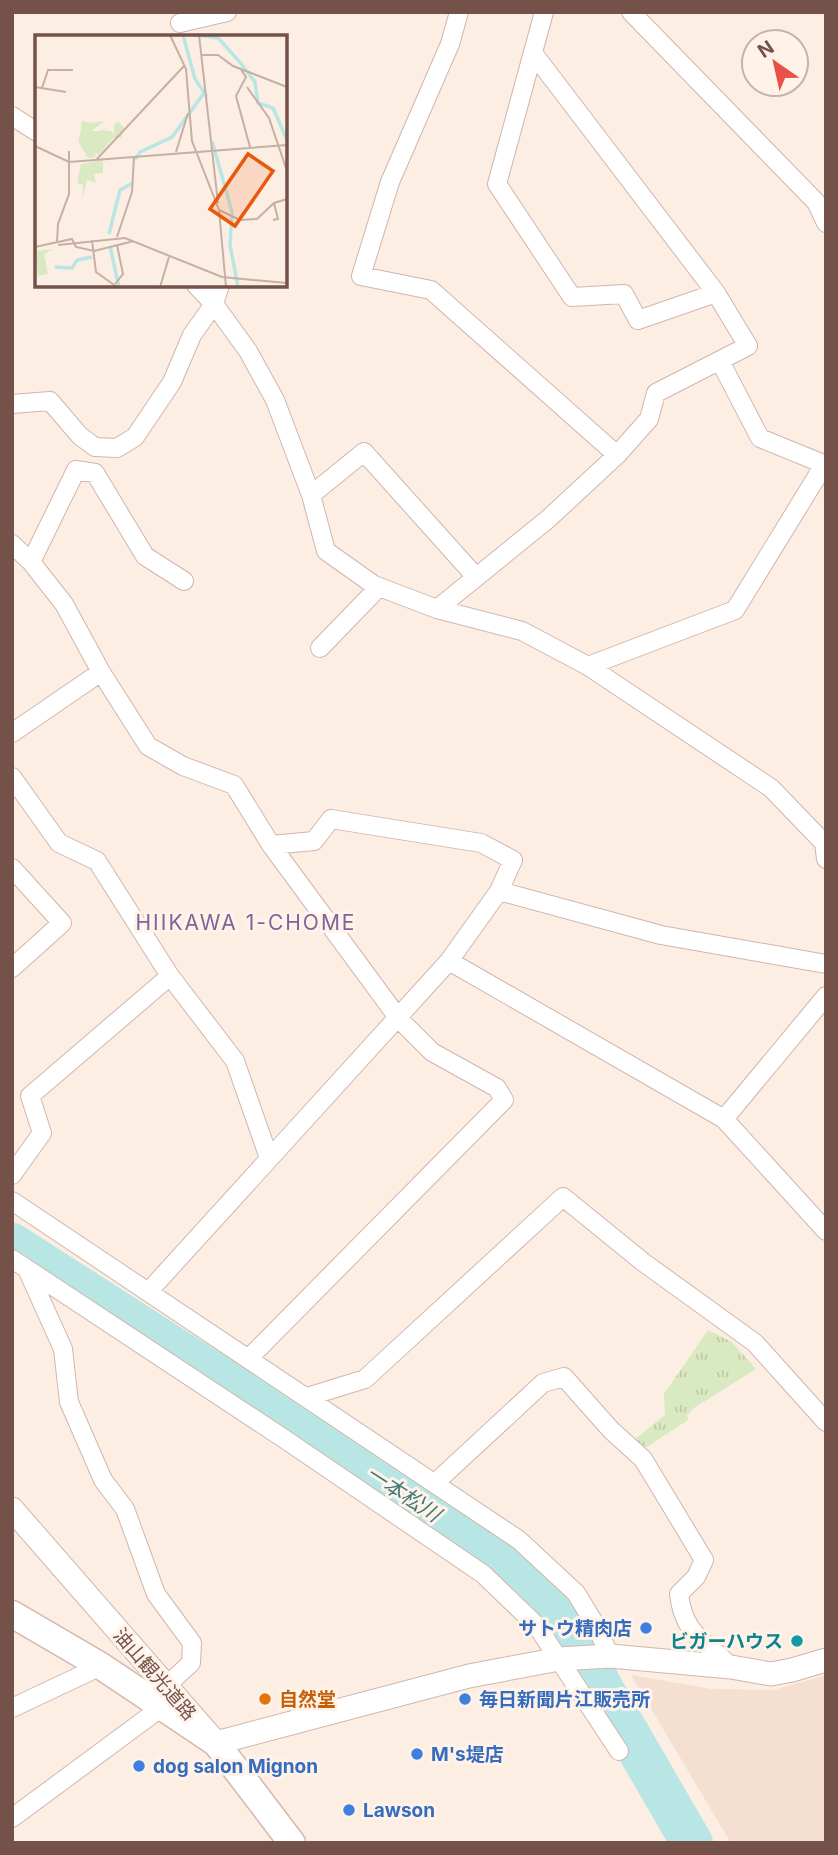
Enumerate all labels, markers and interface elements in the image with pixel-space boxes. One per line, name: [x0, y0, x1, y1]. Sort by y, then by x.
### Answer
north arrow: [740, 28, 810, 98]
inset map: [35, 35, 287, 287]
text: N: [753, 36, 778, 63]
district label: HIIKAWA 1-CHOME: [136, 910, 357, 935]
water label: 一本松川: [361, 1460, 447, 1528]
place label: サトウ精肉店: [518, 1617, 632, 1640]
marker: サトウ精肉店: [638, 1620, 654, 1636]
street label: 油山観光道路: [109, 1624, 201, 1725]
place label: ビガーハウス: [669, 1630, 783, 1653]
marker: ビガーハウス: [789, 1633, 805, 1649]
place label: 自然堂: [279, 1688, 336, 1711]
place label: 毎日新聞片江販売所: [479, 1688, 650, 1711]
marker: 自然堂: [257, 1691, 273, 1707]
marker: 毎日新聞片江販売所: [457, 1691, 473, 1707]
place label: M's堤店: [431, 1743, 504, 1766]
marker: M's堤店: [409, 1746, 425, 1762]
place label: dog salon Mignon: [153, 1755, 318, 1778]
marker: dog salon Mignon: [131, 1758, 147, 1774]
place label: Lawson: [363, 1799, 435, 1822]
marker: Lawson: [341, 1802, 357, 1818]

